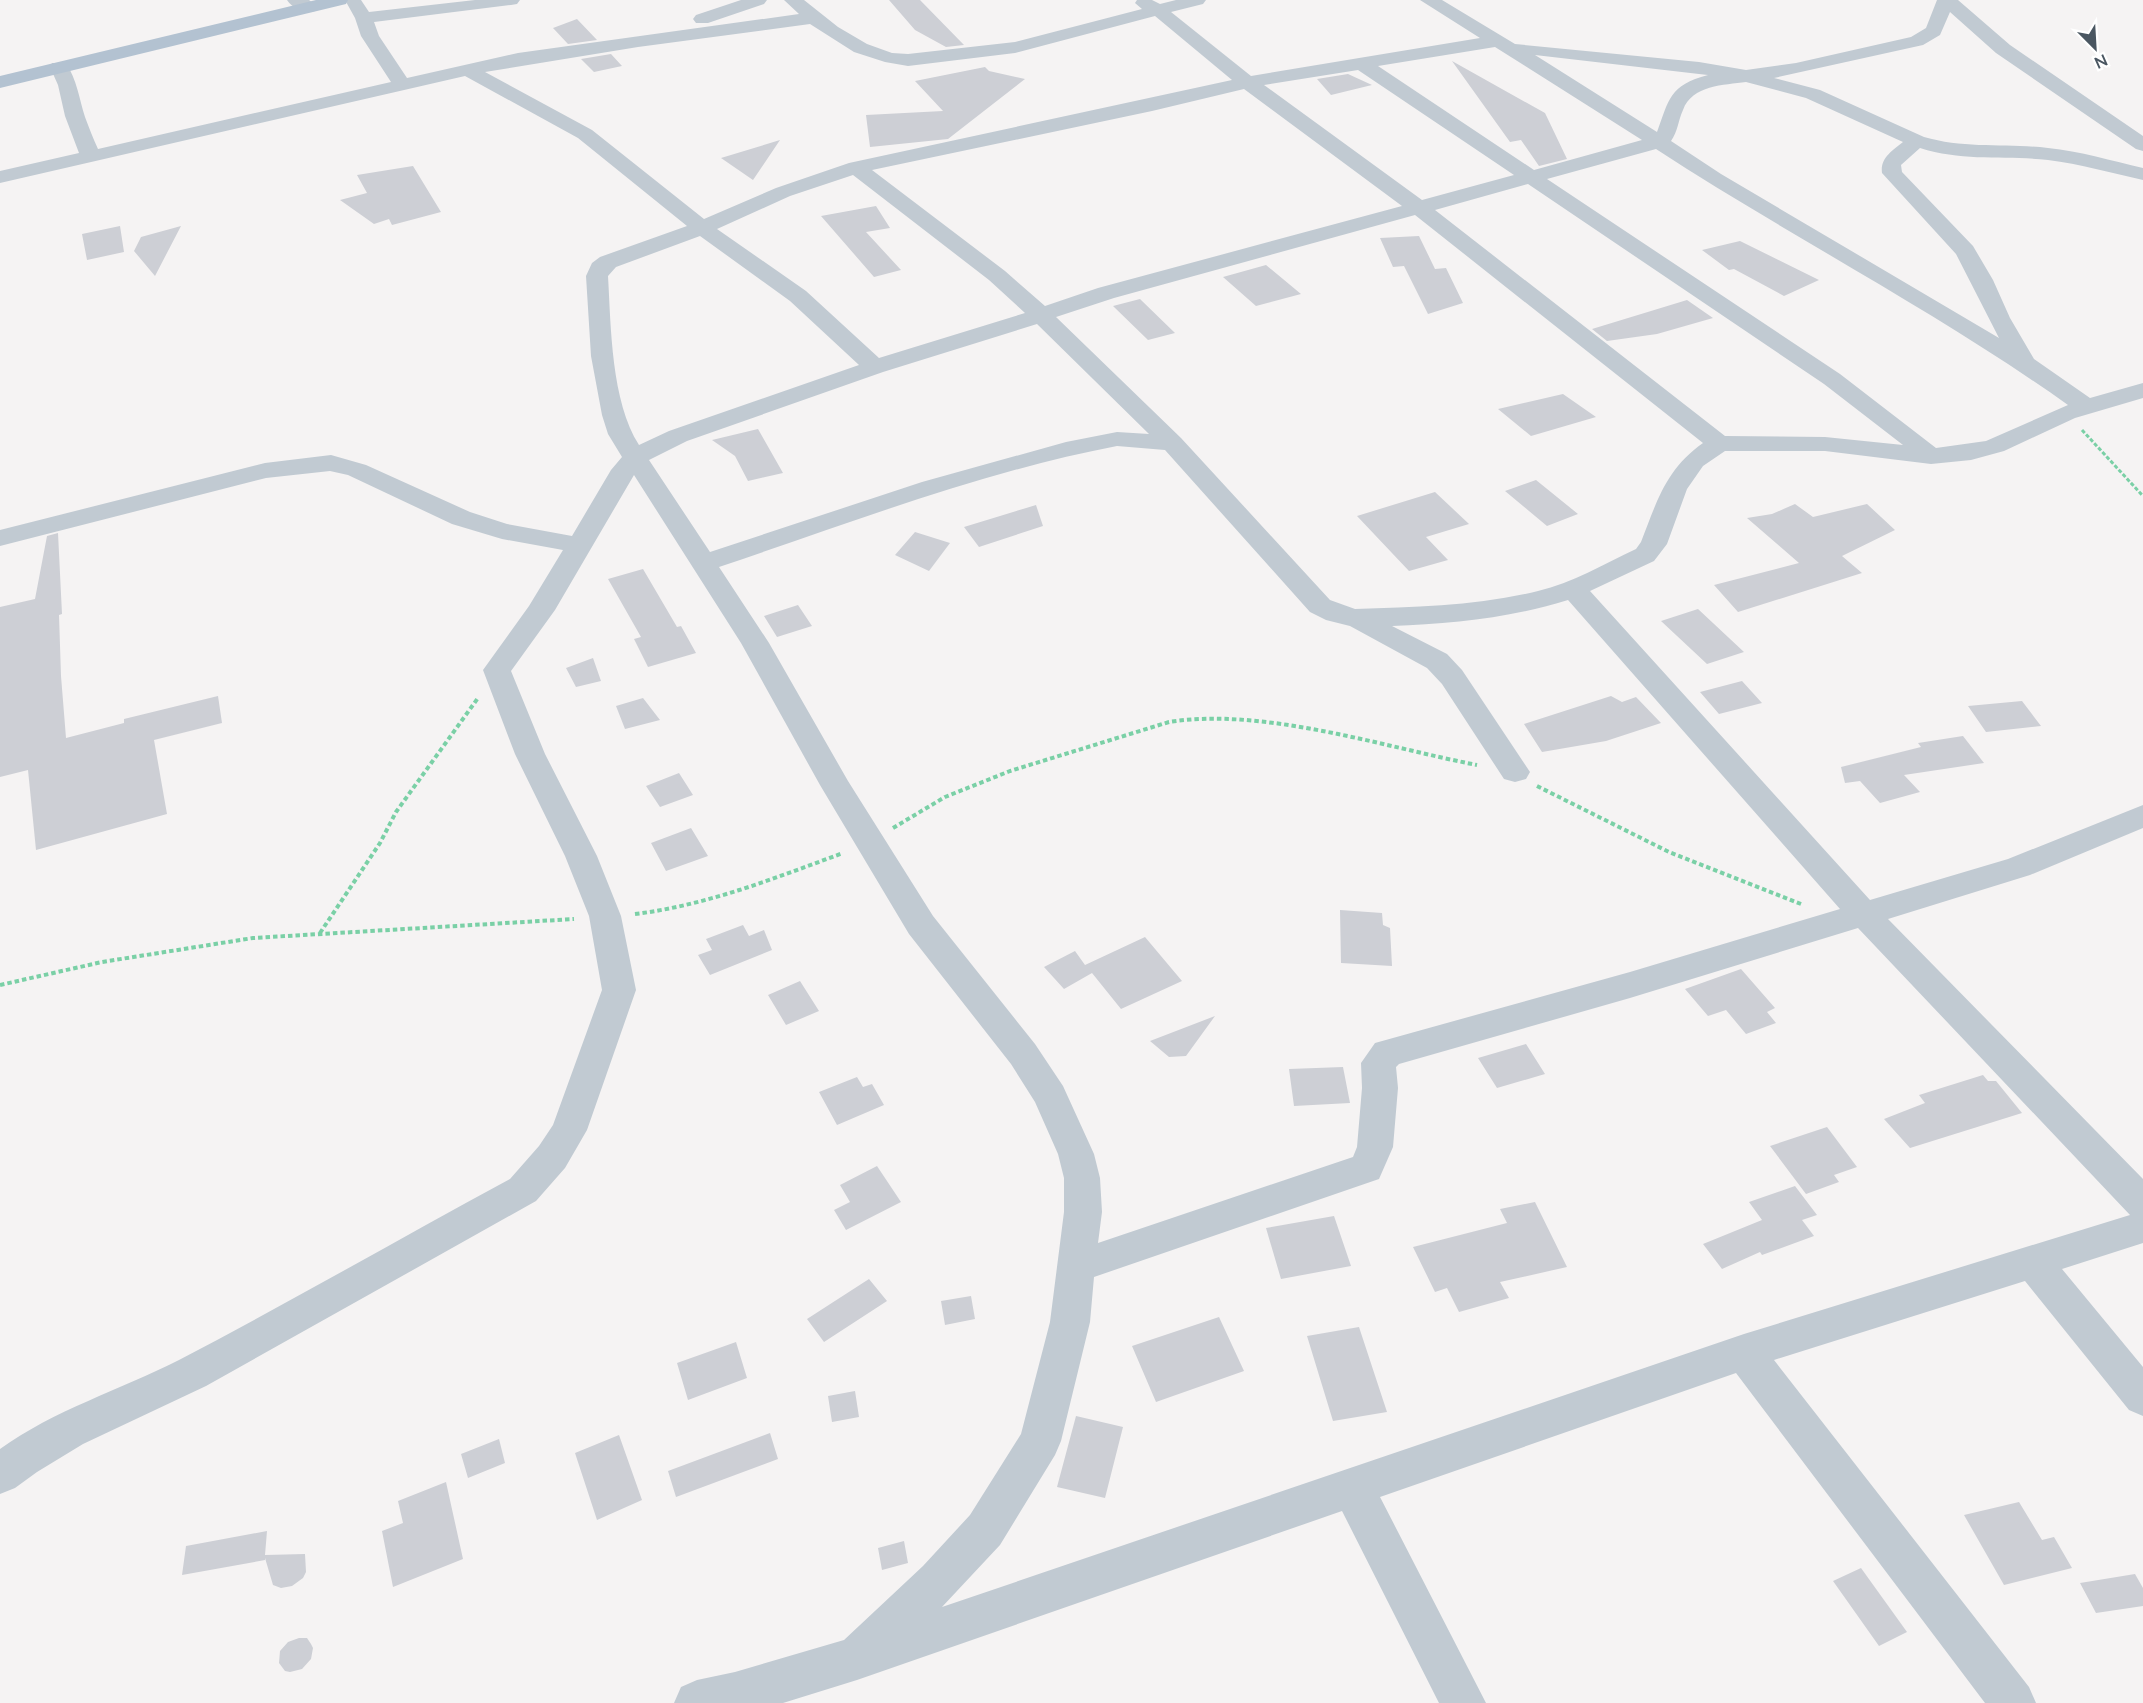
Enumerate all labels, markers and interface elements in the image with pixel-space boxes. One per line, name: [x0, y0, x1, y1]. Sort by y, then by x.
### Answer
north arrow: [2065, 18, 2125, 78]
text: N: [2092, 51, 2111, 73]

